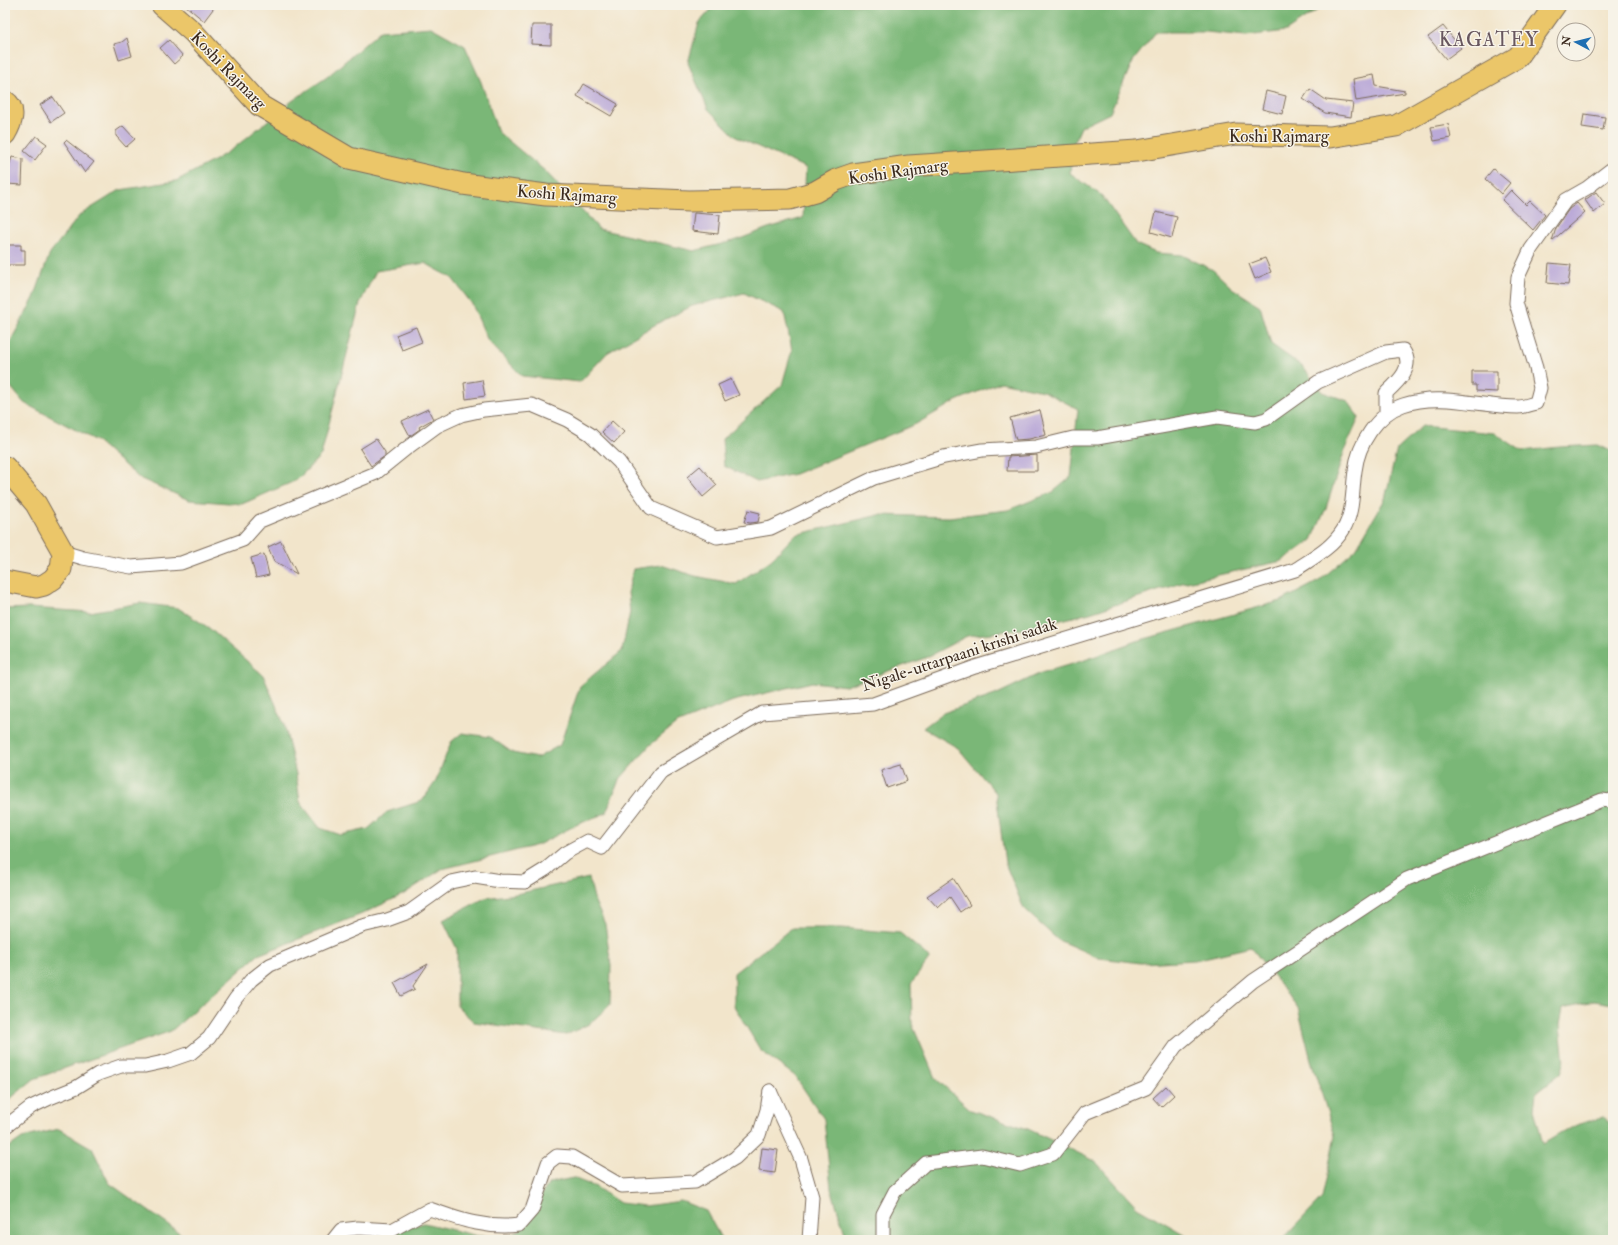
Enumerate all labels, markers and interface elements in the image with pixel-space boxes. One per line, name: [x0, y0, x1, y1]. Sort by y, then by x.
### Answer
north arrow: [1556, 22, 1596, 62]
street label: Koshi Rajmarg: [186, 27, 272, 114]
district label: KAGATEY: [1439, 28, 1539, 52]
text: N: [1559, 34, 1574, 48]
street label: Koshi Rajmarg: [1229, 126, 1330, 147]
street label: Koshi Rajmarg: [847, 154, 950, 189]
street label: Koshi Rajmarg: [516, 181, 618, 209]
street label: Nigale-uttarpaani krishi sadak: [859, 613, 1060, 697]

